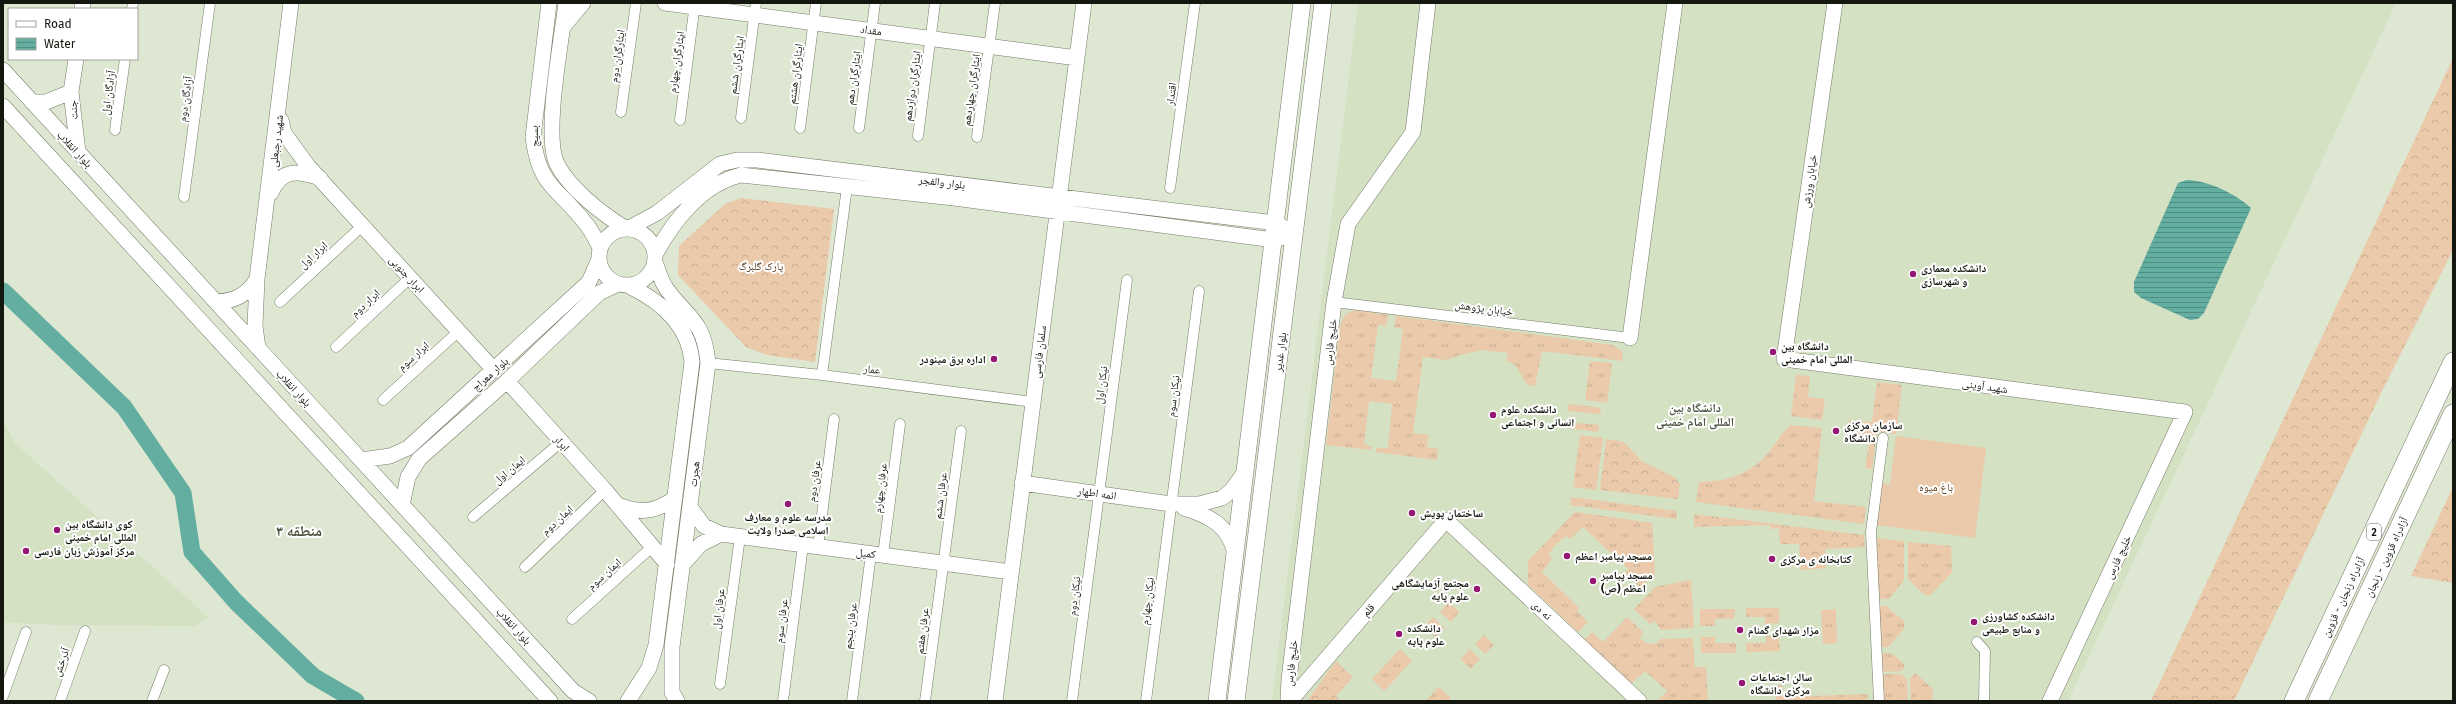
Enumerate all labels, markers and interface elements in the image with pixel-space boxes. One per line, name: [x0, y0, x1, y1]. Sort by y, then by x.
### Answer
legend: [8, 8, 138, 60]
text: Road: [44, 17, 72, 31]
street label: مقداد: [859, 23, 883, 38]
street label: ایثارگران دوم: [607, 29, 628, 83]
street label: ایثارگران چهارم: [666, 30, 687, 94]
street label: ایثارگران ششم: [726, 35, 748, 95]
text: Water: [44, 37, 76, 51]
street label: ایثارگران هشتم: [785, 43, 807, 105]
street label: ایثارگران دهم: [843, 50, 865, 106]
street label: ایثارگران دوازدهم: [901, 50, 925, 122]
street label: ایثارگران چهاردهم: [960, 53, 984, 127]
street label: آزادگان اول: [99, 70, 118, 116]
street label: آزادگان دوم: [176, 75, 195, 123]
street label: اقتدار: [1163, 82, 1180, 107]
street label: جنت: [66, 100, 81, 120]
street label: شهید رجبعلی: [267, 114, 286, 168]
street label: بسیج: [528, 125, 541, 147]
street label: بلوار انقلاب: [54, 128, 95, 171]
street label: خیابان ورزش: [1799, 154, 1820, 209]
street label: بلوار والفجر: [917, 173, 966, 192]
street label: ابرار اول: [296, 239, 330, 272]
street label: ابرار جنوبی: [386, 253, 427, 296]
park label: پارک گلبرگ: [739, 260, 783, 273]
place label: دانشکده معماری و شهرسازی: [1921, 262, 1987, 289]
marker: دانشکده معماری و شهرسازی: [1908, 269, 1918, 279]
street label: ابرار دوم: [348, 287, 383, 320]
street label: خیابان پژوهش: [1454, 298, 1514, 319]
street label: خلیج فارس: [1321, 318, 1340, 366]
street label: سلمان فارسی: [1030, 325, 1049, 379]
street label: بلوار غدیر: [1272, 332, 1289, 374]
street label: ابرار سوم: [395, 339, 432, 374]
place label: دانشگاه بین المللی امام خمینی: [1781, 340, 1853, 367]
marker: دانشگاه بین المللی امام خمینی: [1768, 347, 1778, 357]
place label: اداره برق مینودر: [919, 353, 986, 367]
marker: اداره برق مینودر: [989, 354, 999, 364]
street label: بلوار معراج: [470, 355, 511, 394]
street label: عمار: [862, 362, 882, 377]
street label: نیکان اول: [1093, 365, 1110, 405]
street label: بلوار انقلاب: [273, 367, 314, 410]
street label: نیکان سوم: [1164, 374, 1183, 418]
street label: شهید آوینی: [1961, 377, 2009, 396]
district label: دانشگاه بین المللی امام خمینی: [1656, 401, 1734, 430]
place label: دانشکده علوم انسانی و اجتماعی: [1501, 403, 1575, 430]
marker: دانشکده علوم انسانی و اجتماعی: [1488, 410, 1498, 420]
place label: سازمان مرکزی دانشگاه: [1844, 419, 1903, 445]
marker: سازمان مرکزی دانشگاه: [1831, 426, 1841, 436]
street label: ابرار: [550, 432, 572, 454]
street label: ایمان اول: [491, 453, 528, 487]
street label: عرفان دوم: [805, 459, 824, 503]
street label: هجرت: [686, 460, 703, 488]
street label: عرفان چهارم: [871, 462, 890, 514]
street label: عرفان ششم: [931, 471, 951, 520]
park label: باغ میوه: [1919, 481, 1953, 494]
street label: ائمه اطهار: [1076, 484, 1117, 503]
marker: مدرسه علوم و معارف اسلامی صدرا ولایت: [783, 499, 793, 509]
street label: ایمان دوم: [539, 503, 576, 538]
place label: ساختمان پویش: [1420, 507, 1484, 521]
marker: ساختمان پویش: [1407, 508, 1417, 518]
place label: مدرسه علوم و معارف اسلامی صدرا ولایت: [745, 511, 831, 538]
street label: آزادراه قزوین - زنجان: [2362, 515, 2411, 599]
place label: کوی دانشگاه بین المللی امام خمینی: [65, 518, 137, 545]
district label: منطقه ۳: [276, 522, 322, 540]
road number: 2: [2367, 524, 2381, 540]
marker: کوی دانشگاه بین المللی امام خمینی: [52, 525, 62, 535]
street label: خلیج فارس: [2103, 533, 2134, 581]
place label: مرکز آموزش زبان فارسی: [34, 545, 134, 559]
marker: مرکز آموزش زبان فارسی: [21, 546, 31, 556]
street label: کمیل: [855, 546, 877, 561]
place label: مسجد پیامبر اعظم: [1575, 550, 1652, 564]
marker: مسجد پیامبر اعظم: [1562, 551, 1572, 561]
place label: کتابخانه ی مرکزی: [1780, 553, 1852, 567]
marker: کتابخانه ی مرکزی: [1767, 554, 1777, 564]
street label: آزادراه زنجان - قزوین: [2319, 555, 2368, 639]
street label: ایمان سوم: [585, 556, 624, 593]
place label: مسجد پیامبر اعظم (ص): [1600, 569, 1653, 596]
street label: نیکان دوم: [1066, 576, 1083, 616]
marker: مسجد پیامبر اعظم (ص): [1588, 576, 1598, 586]
street label: نیکان چهارم: [1138, 577, 1157, 626]
place label: مجتمع آزمایشگاهی علوم پایه: [1392, 577, 1469, 604]
marker: مجتمع آزمایشگاهی علوم پایه: [1472, 584, 1482, 594]
street label: عرفان اول: [710, 587, 728, 630]
street label: عرفان سوم: [772, 598, 791, 644]
street label: نه دی: [1529, 598, 1554, 623]
street label: قلم: [1359, 601, 1379, 620]
street label: عرفان پنجم: [841, 602, 861, 650]
street label: بلوار انقلاب: [493, 605, 534, 648]
street label: عرفان هفتم: [913, 607, 933, 655]
place label: دانشکده کشاورزی و منابع طبیعی: [1982, 610, 2055, 637]
marker: دانشکده کشاورزی و منابع طبیعی: [1969, 617, 1979, 627]
place label: دانشکده علوم پایه: [1407, 622, 1445, 649]
place label: مزار شهدای گمنام: [1748, 624, 1819, 638]
marker: مزار شهدای گمنام: [1735, 625, 1745, 635]
marker: دانشکده علوم پایه: [1394, 629, 1404, 639]
street label: خلیج فارس: [1283, 639, 1300, 687]
street label: آذرخش: [50, 646, 73, 678]
place label: سالن اجتماعات مرکزی دانشگاه: [1750, 671, 1812, 698]
marker: سالن اجتماعات مرکزی دانشگاه: [1737, 678, 1747, 688]

